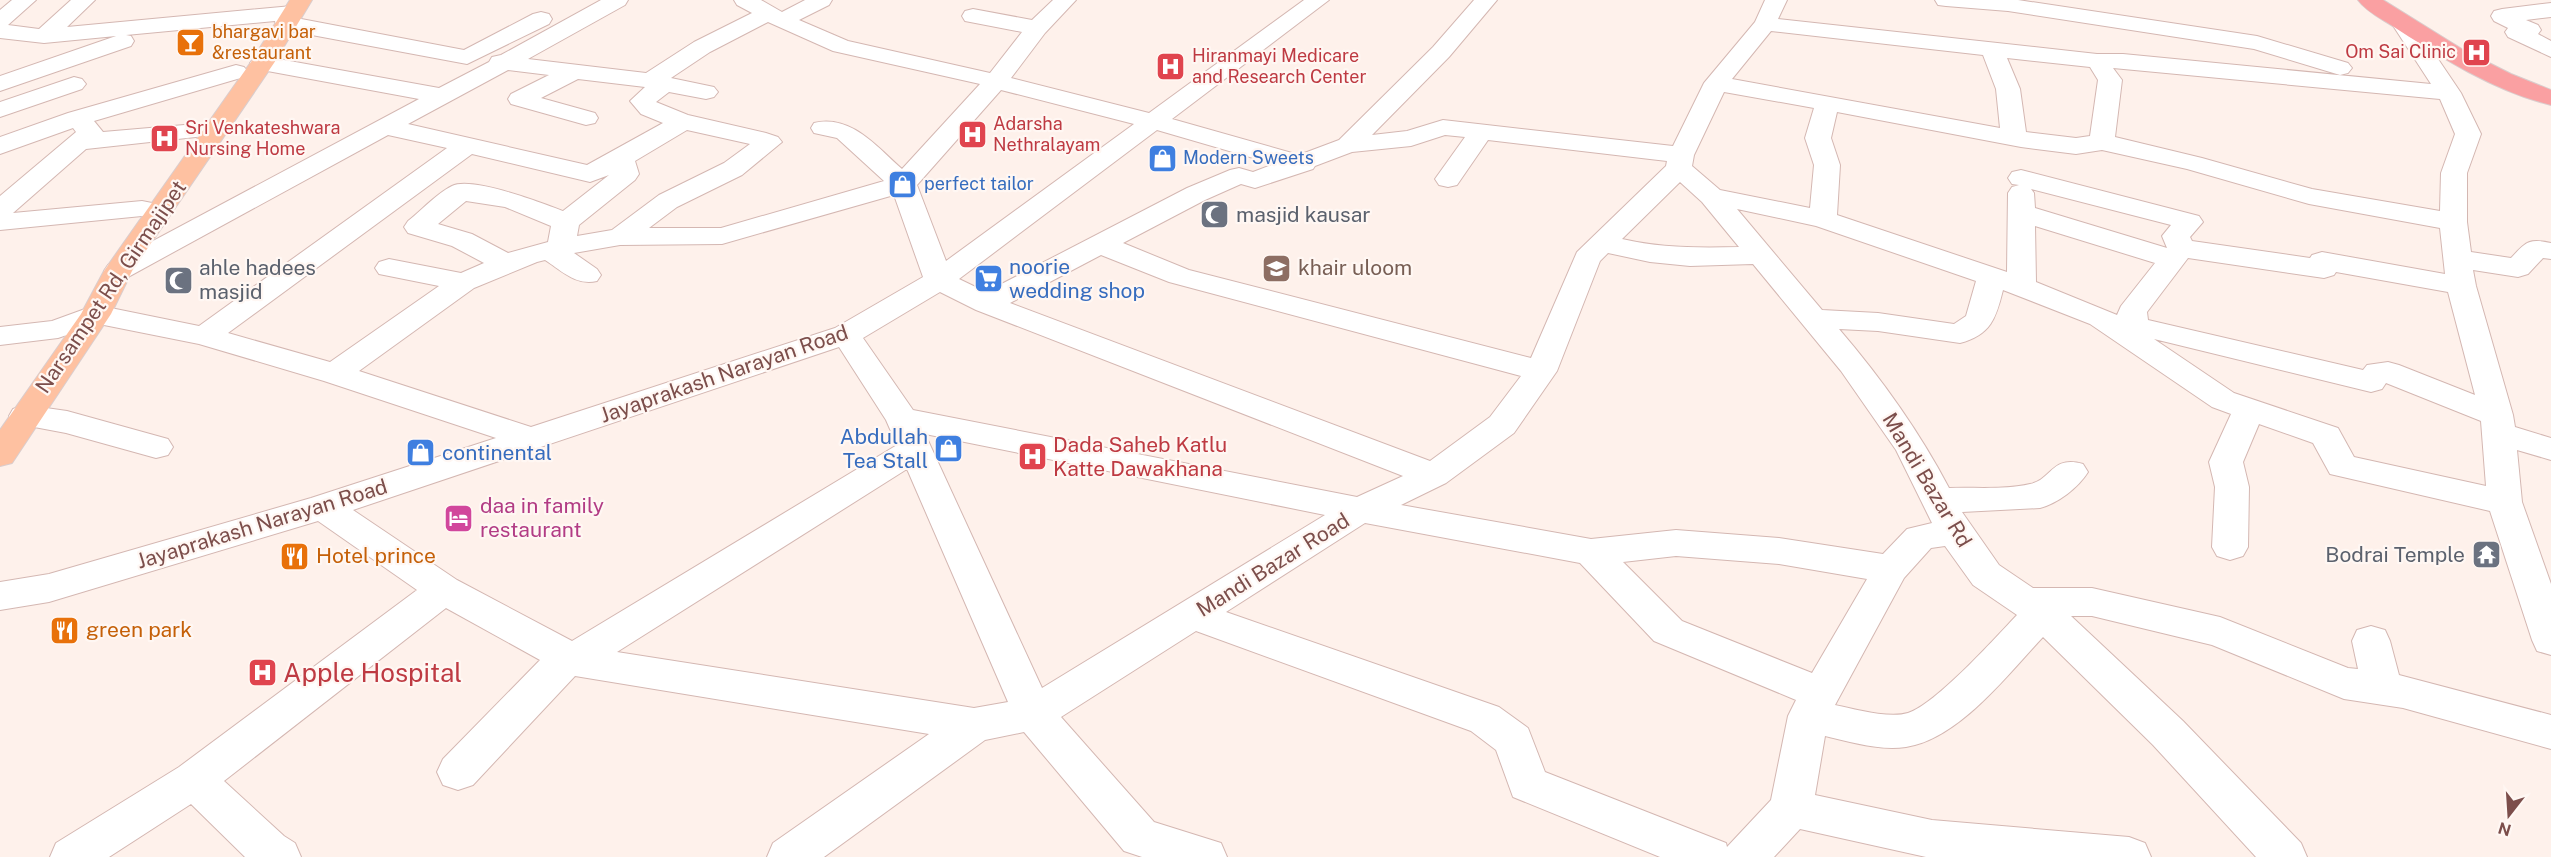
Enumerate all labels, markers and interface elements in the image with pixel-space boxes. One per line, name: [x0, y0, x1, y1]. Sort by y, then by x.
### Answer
place label: bhargavi bar &restaurant: [212, 21, 316, 63]
bar icon: bhargavi bar &restaurant: [175, 26, 207, 58]
hospital icon: Om Sai Clinic: [2461, 36, 2493, 68]
place label: Om Sai Clinic: [2345, 41, 2456, 62]
place label: Hiranmayi Medicare and Research Center: [1192, 45, 1366, 87]
hospital icon: Hiranmayi Medicare and Research Center: [1155, 50, 1187, 82]
place label: Adarsha Nethralayam: [993, 113, 1100, 155]
place label: Sri Venkateshwara Nursing Home: [185, 117, 340, 159]
hospital icon: Adarsha Nethralayam: [956, 118, 988, 150]
hospital icon: Sri Venkateshwara Nursing Home: [148, 122, 180, 154]
shop icon: Modern Sweets: [1146, 142, 1178, 174]
place label: Modern Sweets: [1183, 147, 1314, 168]
shop icon: perfect tailor: [887, 168, 919, 200]
place label: perfect tailor: [924, 173, 1034, 194]
street label: Narsampet Rd, Girmajipet: [30, 176, 191, 398]
mosque icon: masjid kausar: [1199, 199, 1231, 231]
place label: masjid kausar: [1236, 202, 1371, 227]
school or university icon: khair uloom: [1261, 252, 1293, 284]
place label: noorie wedding shop: [1009, 254, 1145, 303]
place label: ahle hadees masjid: [199, 255, 316, 304]
place label: khair uloom: [1298, 255, 1412, 280]
supermarket icon: noorie wedding shop: [972, 263, 1004, 295]
mosque icon: ahle hadees masjid: [162, 264, 194, 296]
street label: Jayaprakash Narayan Road: [596, 319, 851, 428]
street label: Mandi Bazar Rd: [1877, 408, 1977, 551]
place label: Abdullah Tea Stall: [840, 424, 928, 473]
place label: Dada Saheb Katlu Katte Dawakhana: [1053, 432, 1227, 481]
shop icon: Abdullah Tea Stall: [933, 433, 965, 465]
shop icon: continental: [405, 437, 437, 469]
place label: continental: [442, 440, 552, 465]
hospital icon: Dada Saheb Katlu Katte Dawakhana: [1016, 441, 1048, 473]
street label: Jayaprakash Narayan Road: [133, 473, 390, 574]
place label: daa in family restaurant: [480, 493, 604, 542]
hotel icon: daa in family restaurant: [443, 502, 475, 534]
street label: Mandi Bazar Road: [1192, 507, 1354, 622]
temple icon: Bodrai Temple: [2470, 539, 2502, 571]
restaurant icon: Hotel prince: [279, 540, 311, 572]
place label: Bodrai Temple: [2325, 542, 2465, 567]
place label: Hotel prince: [316, 543, 436, 568]
restaurant icon: green park: [49, 614, 81, 646]
place label: green park: [86, 617, 192, 642]
hospital icon: Apple Hospital: [246, 657, 278, 689]
place label: Apple Hospital: [283, 657, 462, 688]
north arrow: [2479, 785, 2539, 845]
text: N: [2496, 818, 2514, 840]

